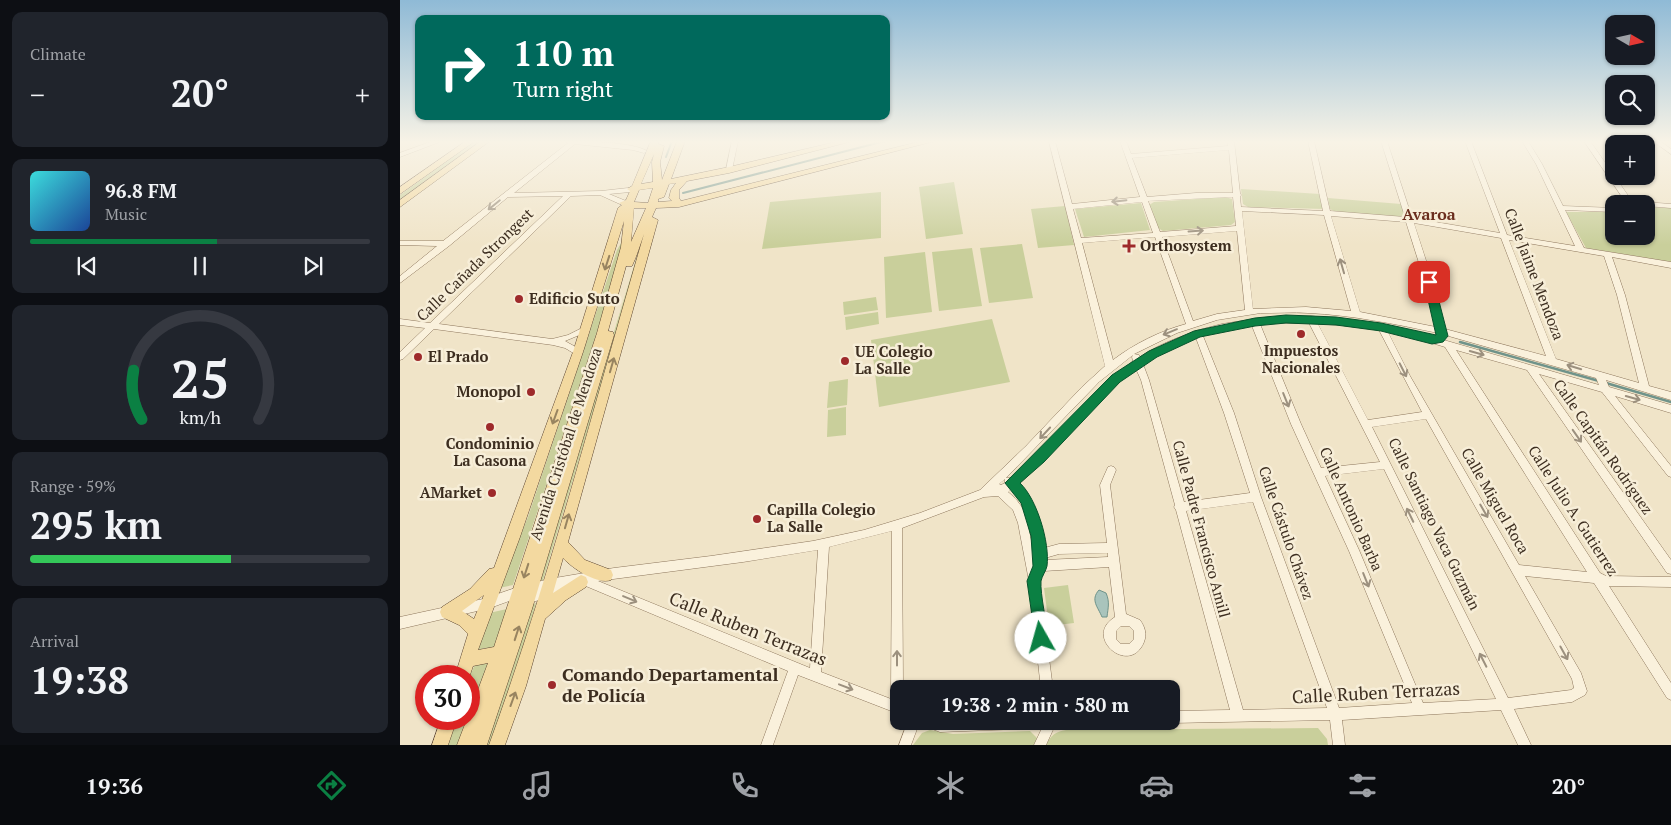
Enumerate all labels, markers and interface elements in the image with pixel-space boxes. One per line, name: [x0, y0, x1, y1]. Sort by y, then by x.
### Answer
north arrow: [1605, 15, 1655, 65]
map controls: [1605, 15, 1655, 245]
text: 110 m: [513, 30, 614, 76]
icon: right: [430, 35, 495, 100]
text: Climate: [30, 43, 86, 65]
text: 20°: [171, 68, 229, 118]
text: Turn right: [513, 74, 613, 103]
button: search: [1605, 75, 1655, 125]
text: −: [30, 76, 45, 113]
text: +: [355, 76, 370, 113]
button: +: [1605, 135, 1655, 185]
text: 96.8 FM: [105, 178, 177, 203]
button: −: [1605, 195, 1655, 245]
one-way arrow: [1112, 197, 1128, 206]
one-way arrow: [488, 200, 501, 211]
text: Music: [105, 203, 147, 225]
street label: Calle Cañada Strongest: [412, 203, 537, 325]
district label: Avaroa: [1402, 203, 1456, 225]
street label: Calle Jaime Mendoza: [1501, 205, 1569, 343]
one-way arrow: [1188, 226, 1204, 236]
place label: Orthosystem: [1140, 235, 1232, 255]
marker: Orthosystem: [1122, 239, 1136, 253]
icon: previous: [73, 252, 101, 280]
icon: pause: [186, 252, 214, 280]
icon: next: [299, 252, 327, 280]
one-way arrow: [602, 254, 611, 270]
one-way arrow: [1337, 258, 1347, 274]
pin: [1408, 261, 1450, 303]
icon: arrive: [1415, 268, 1443, 296]
place label: Edificio Suto: [529, 288, 620, 308]
marker: Edificio Suto: [513, 293, 525, 305]
one-way arrow: [1163, 328, 1178, 337]
marker: Impuestos Nacionales: [1295, 328, 1307, 340]
place label: Impuestos Nacionales: [1262, 340, 1341, 377]
place label: UE Colegio La Salle: [855, 341, 933, 378]
text: 25: [171, 344, 229, 413]
street label: Avenida Cristóbal de Mendoza: [524, 344, 606, 543]
place label: El Prado: [428, 346, 488, 366]
one-way arrow: [1469, 348, 1485, 358]
marker: El Prado: [412, 351, 424, 363]
marker: UE Colegio La Salle: [839, 355, 851, 367]
one-way arrow: [608, 357, 617, 373]
one-way arrow: [1399, 362, 1408, 377]
one-way arrow: [1566, 362, 1582, 372]
street label: Calle Capitán Rodríguez: [1550, 375, 1658, 518]
place label: Monopol: [457, 381, 521, 401]
marker: Monopol: [525, 386, 537, 398]
one-way arrow: [1283, 392, 1292, 407]
one-way arrow: [1625, 394, 1641, 404]
text: km/h: [179, 405, 221, 429]
one-way arrow: [550, 408, 559, 424]
marker: Condominio La Casona: [484, 421, 496, 433]
one-way arrow: [1039, 426, 1051, 439]
one-way arrow: [1572, 429, 1582, 443]
place label: Condominio La Casona: [446, 433, 534, 470]
street label: Calle Santiago Vaca Guzmán: [1384, 434, 1485, 613]
street label: Calle Padre Francisco Amill: [1169, 438, 1235, 620]
street label: Calle Julio A. Gutierrez: [1524, 441, 1624, 580]
street label: Calle Antonio Barba: [1316, 443, 1388, 574]
street label: Calle Miguel Roca: [1457, 444, 1535, 558]
street label: Calle Cástulo Chávez: [1255, 463, 1319, 602]
text: Range · 59%: [30, 475, 116, 497]
place label: AMarket: [420, 482, 482, 502]
marker: AMarket: [486, 487, 498, 499]
place label: Capilla Colegio La Salle: [767, 499, 875, 536]
text: 295 km: [30, 500, 162, 550]
one-way arrow: [1479, 504, 1489, 518]
one-way arrow: [1405, 508, 1414, 523]
marker: Capilla Colegio La Salle: [751, 513, 763, 525]
one-way arrow: [563, 514, 572, 530]
one-way arrow: [520, 562, 530, 578]
one-way arrow: [1362, 572, 1372, 587]
street label: Calle Ruben Terrazas: [666, 585, 831, 671]
one-way arrow: [622, 595, 637, 605]
position arrow: [1014, 611, 1066, 663]
one-way arrow: [513, 625, 523, 641]
text: Arrival: [30, 630, 79, 652]
one-way arrow: [1559, 645, 1569, 659]
one-way arrow: [892, 650, 902, 666]
one-way arrow: [1478, 653, 1488, 668]
text: 19:38: [30, 655, 129, 705]
place label: Comando Departamental de Policía: [562, 662, 779, 707]
speed limit sign: 30: [415, 665, 480, 730]
street label: Calle Ruben Terrazas: [1291, 676, 1461, 708]
marker: Comando Departamental de Policía: [546, 679, 558, 691]
one-way arrow: [837, 683, 853, 692]
one-way arrow: [509, 692, 518, 707]
text: 19:38 · 2 min · 580 m: [941, 692, 1129, 717]
icon: directions: [314, 768, 349, 803]
icon: music: [520, 768, 555, 803]
icon: phone: [727, 768, 762, 803]
icon: climate: [933, 768, 968, 803]
icon: car: [1139, 768, 1174, 803]
icon: filters: [1345, 768, 1380, 803]
text: 19:36: [86, 771, 143, 800]
text: 20°: [1551, 771, 1585, 800]

